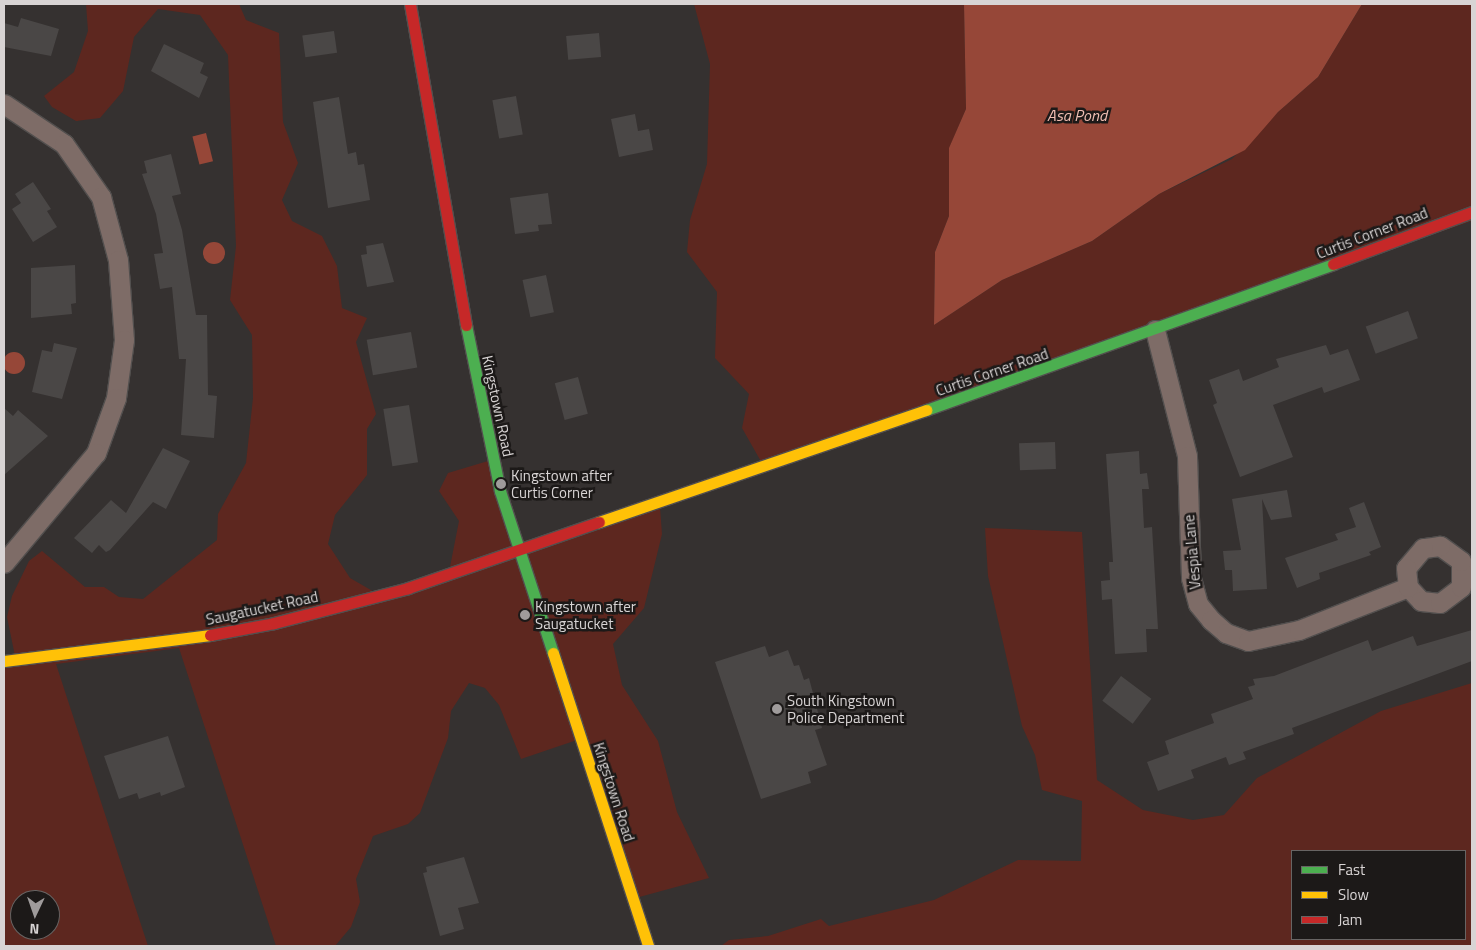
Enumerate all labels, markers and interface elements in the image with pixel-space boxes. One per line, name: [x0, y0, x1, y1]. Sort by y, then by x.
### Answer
water label: Asa Pond: [1047, 105, 1107, 125]
street label: Curtis Corner Road: [1314, 204, 1430, 262]
street label: Curtis Corner Road: [933, 344, 1051, 400]
street label: Kingstown Road: [478, 354, 518, 458]
place label: Kingstown after Curtis Corner: [511, 466, 612, 501]
marker: Kingstown after Curtis Corner: [495, 478, 507, 490]
street label: Vespia Lane: [1180, 514, 1204, 590]
street label: Saugatucket Road: [204, 587, 320, 629]
place label: Kingstown after Saugatucket: [535, 597, 636, 632]
marker: Kingstown after Saugatucket: [519, 609, 531, 621]
place label: South Kingstown Police Department: [787, 691, 904, 726]
marker: South Kingstown Police Department: [771, 703, 783, 715]
street label: Kingstown Road: [590, 740, 638, 844]
legend: [1291, 850, 1466, 940]
text: Fast: [1338, 858, 1365, 881]
text: Slow: [1338, 883, 1369, 906]
north arrow: [10, 890, 60, 940]
text: Jam: [1338, 908, 1362, 931]
text: N: [29, 919, 40, 940]

